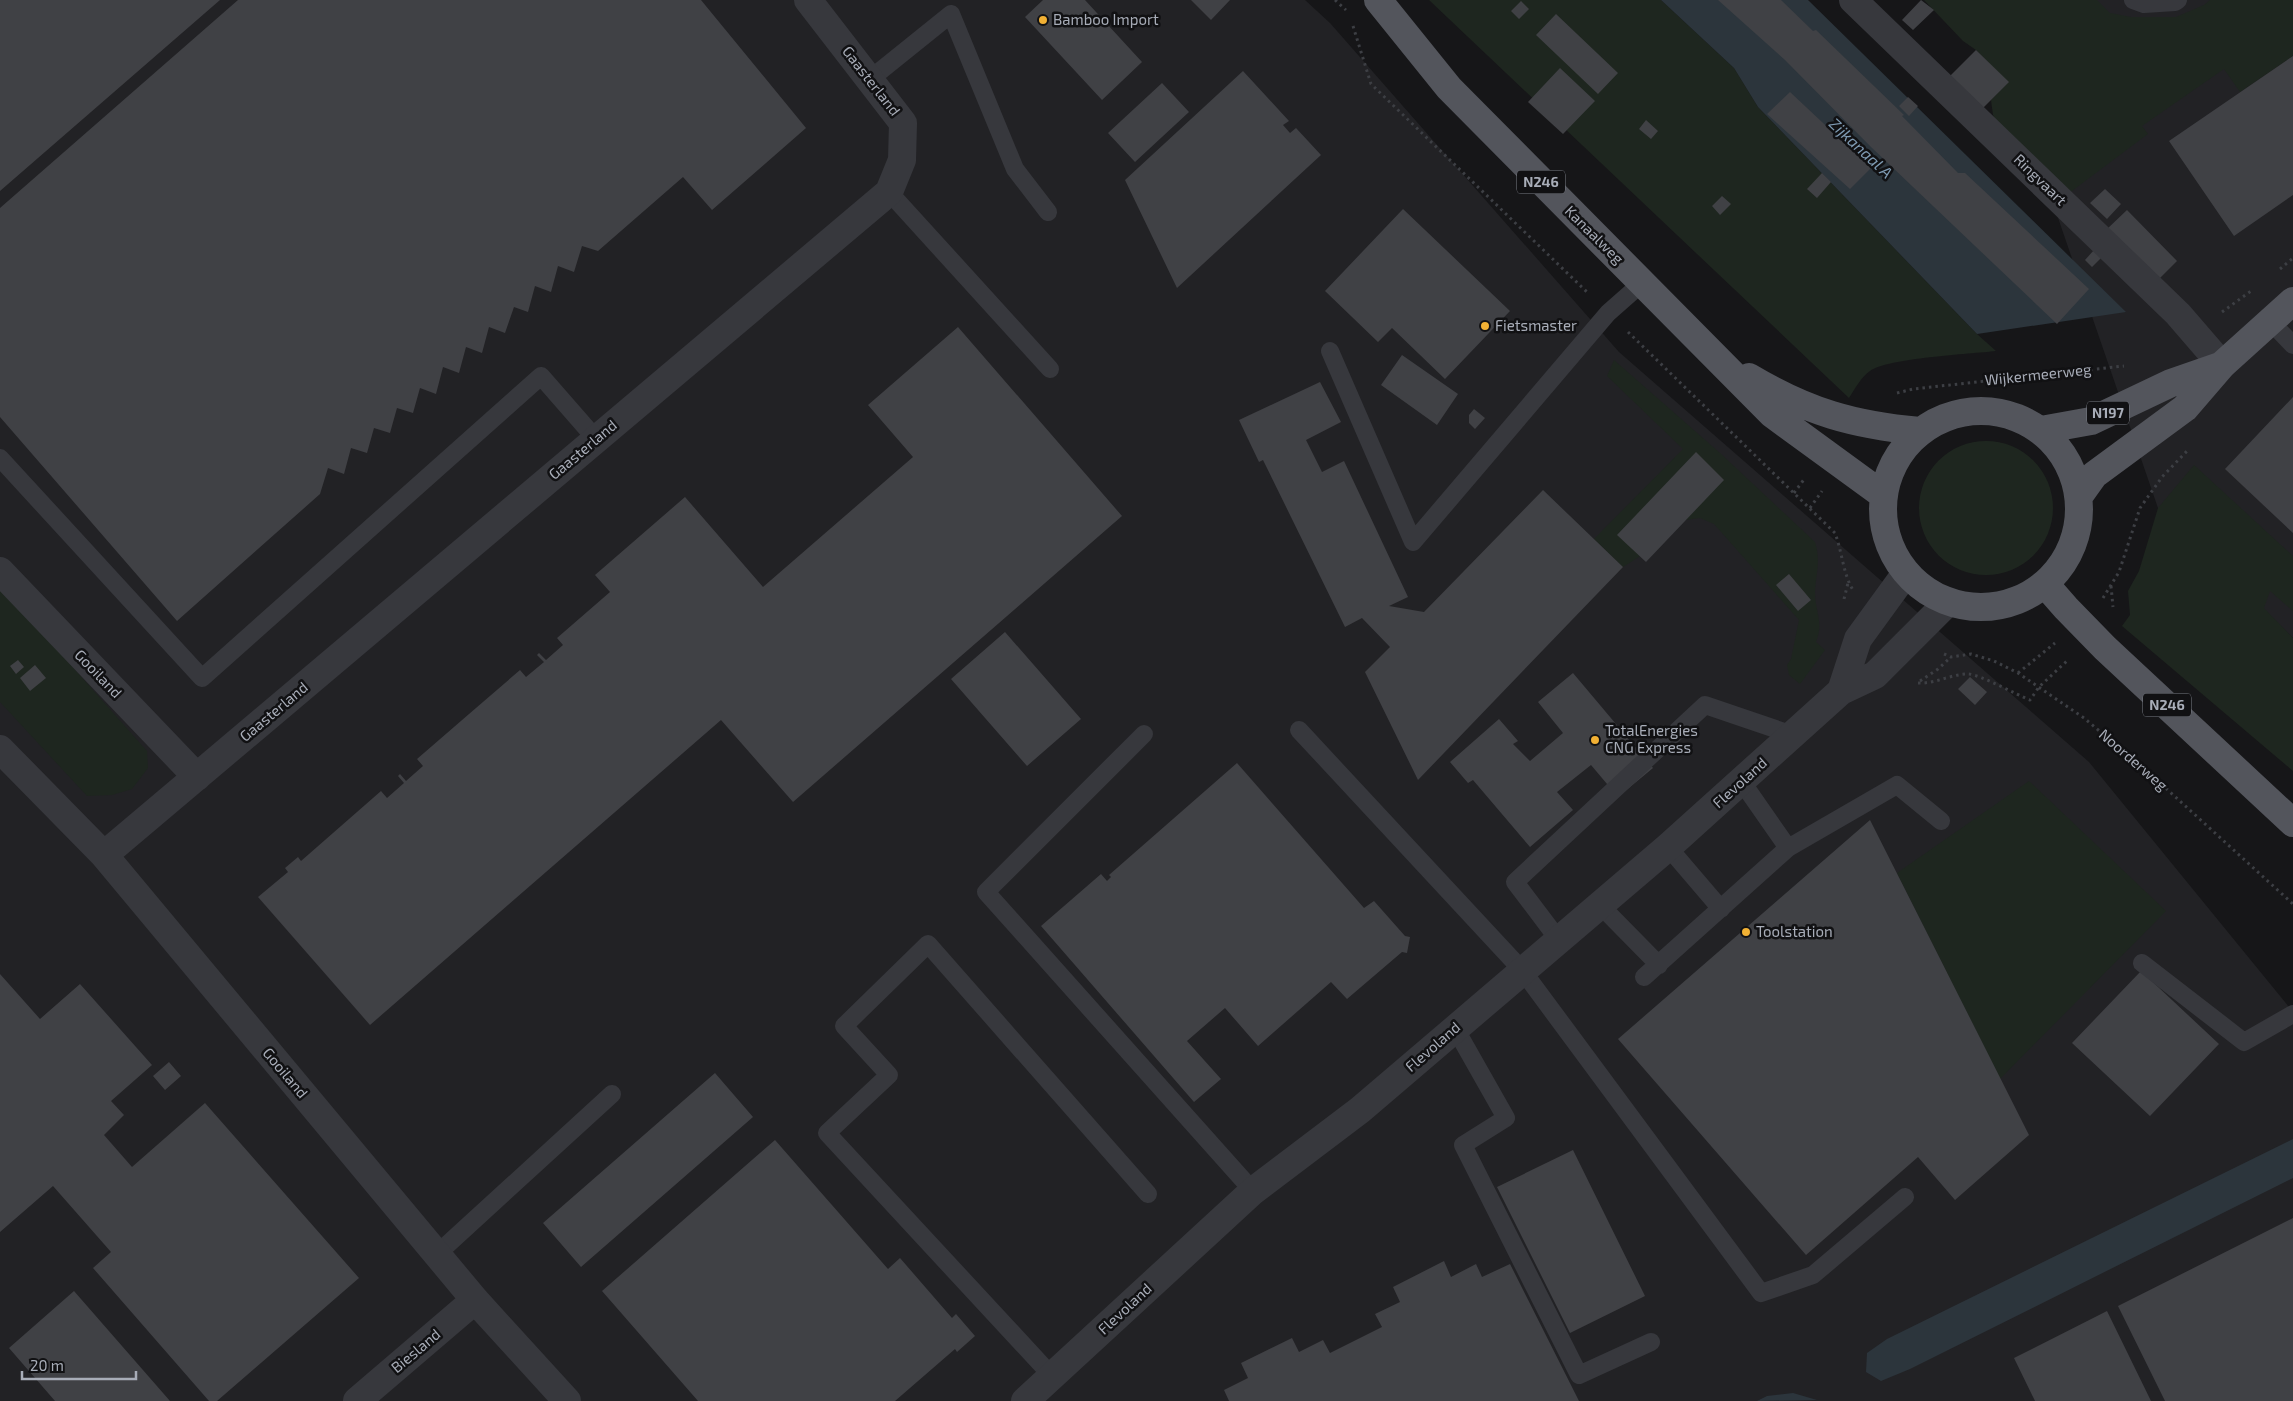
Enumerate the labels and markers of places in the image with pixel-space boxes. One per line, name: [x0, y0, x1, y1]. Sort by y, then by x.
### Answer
place label: Bamboo Import: [1053, 10, 1159, 28]
marker: Bamboo Import: [1037, 14, 1049, 26]
place label: Fietsmaster: [1495, 316, 1577, 334]
marker: Fietsmaster: [1479, 320, 1491, 332]
place label: TotalEnergies CNG Express: [1605, 721, 1698, 756]
marker: TotalEnergies CNG Express: [1589, 734, 1601, 746]
place label: Toolstation: [1756, 922, 1833, 940]
marker: Toolstation: [1740, 926, 1752, 938]

